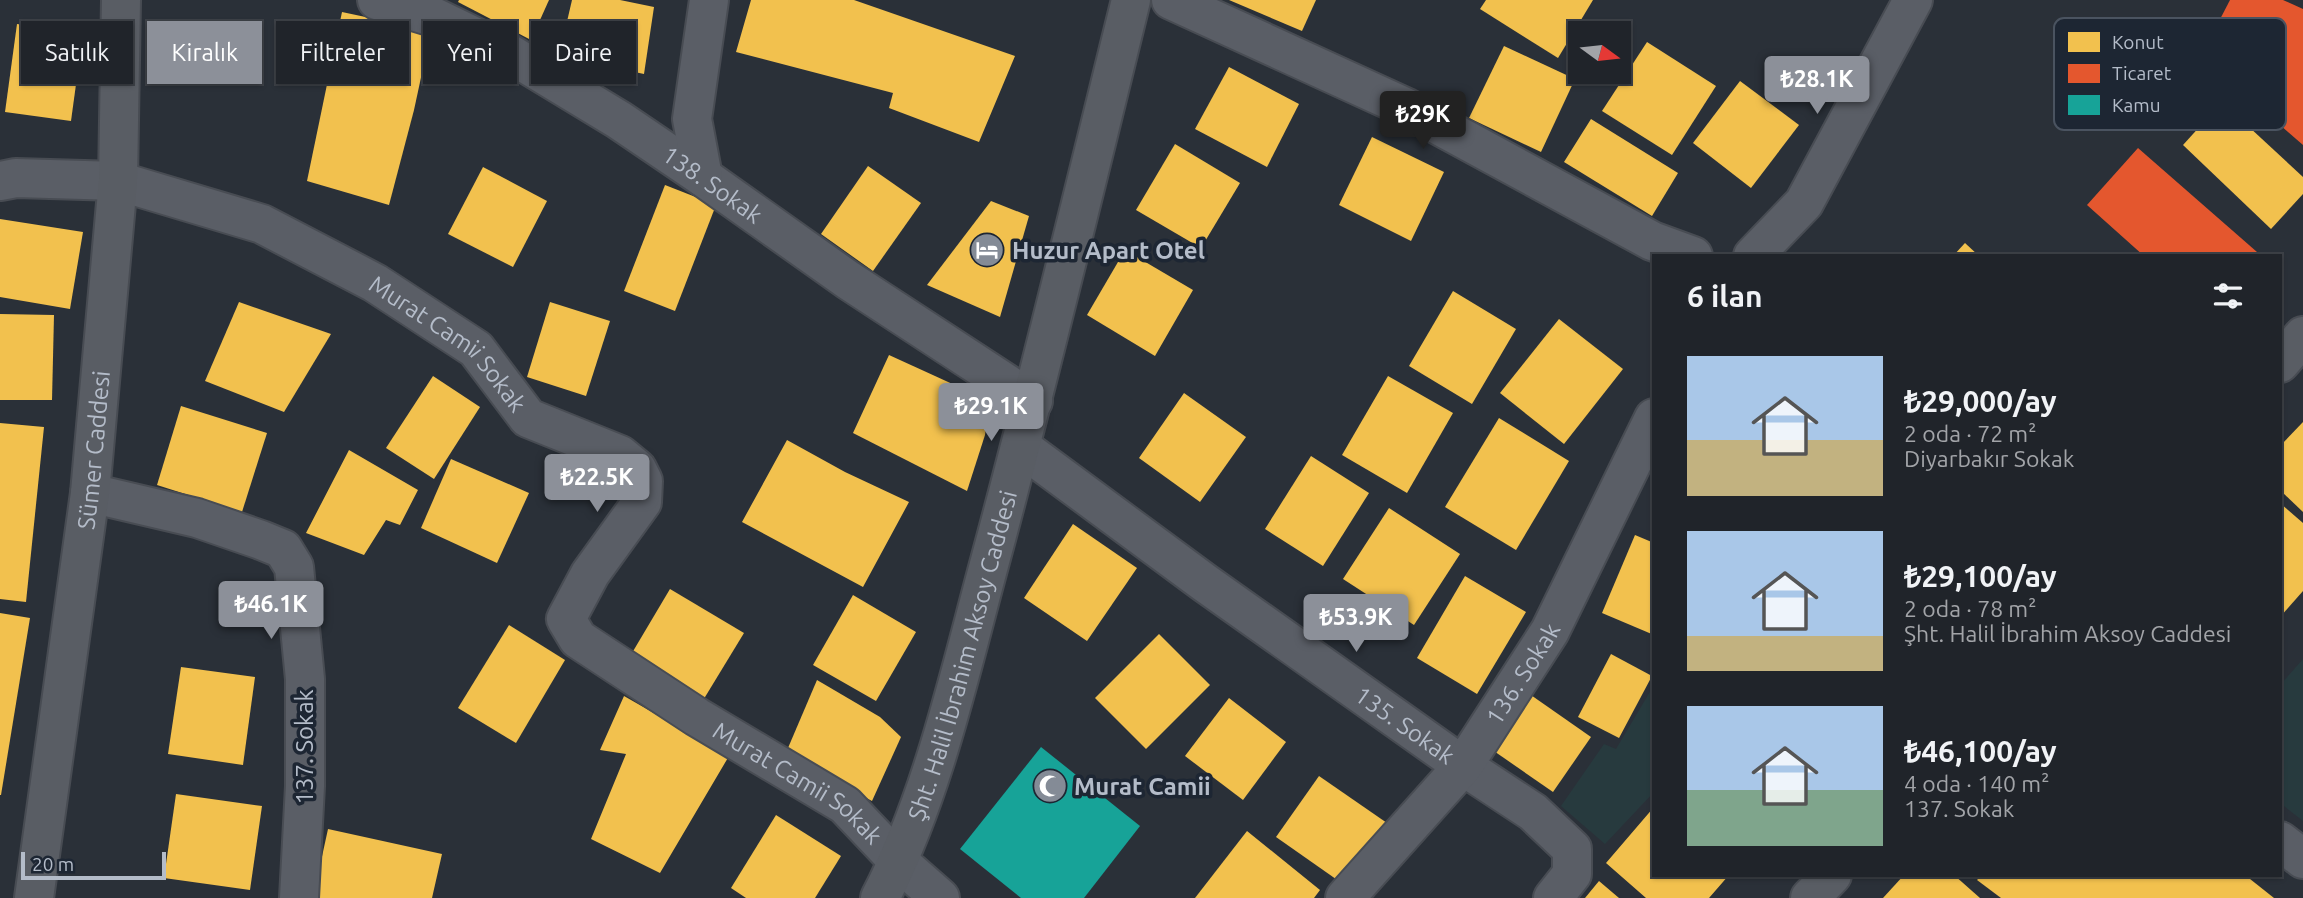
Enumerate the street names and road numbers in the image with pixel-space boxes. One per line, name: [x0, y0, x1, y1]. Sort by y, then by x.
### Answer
street label: 138. Sokak: [658, 140, 768, 228]
street label: Murat Camii Sokak: [365, 270, 532, 417]
street label: Sümer Caddesi: [72, 369, 114, 531]
street label: Şht. Halil İbrahim Aksoy Caddesi: [902, 487, 1022, 824]
street label: 136. Sokak: [1480, 619, 1565, 729]
street label: 135. Sokak: [1350, 681, 1460, 769]
street label: 137. Sokak: [291, 689, 318, 805]
street label: Murat Camii Sokak: [708, 716, 888, 849]

